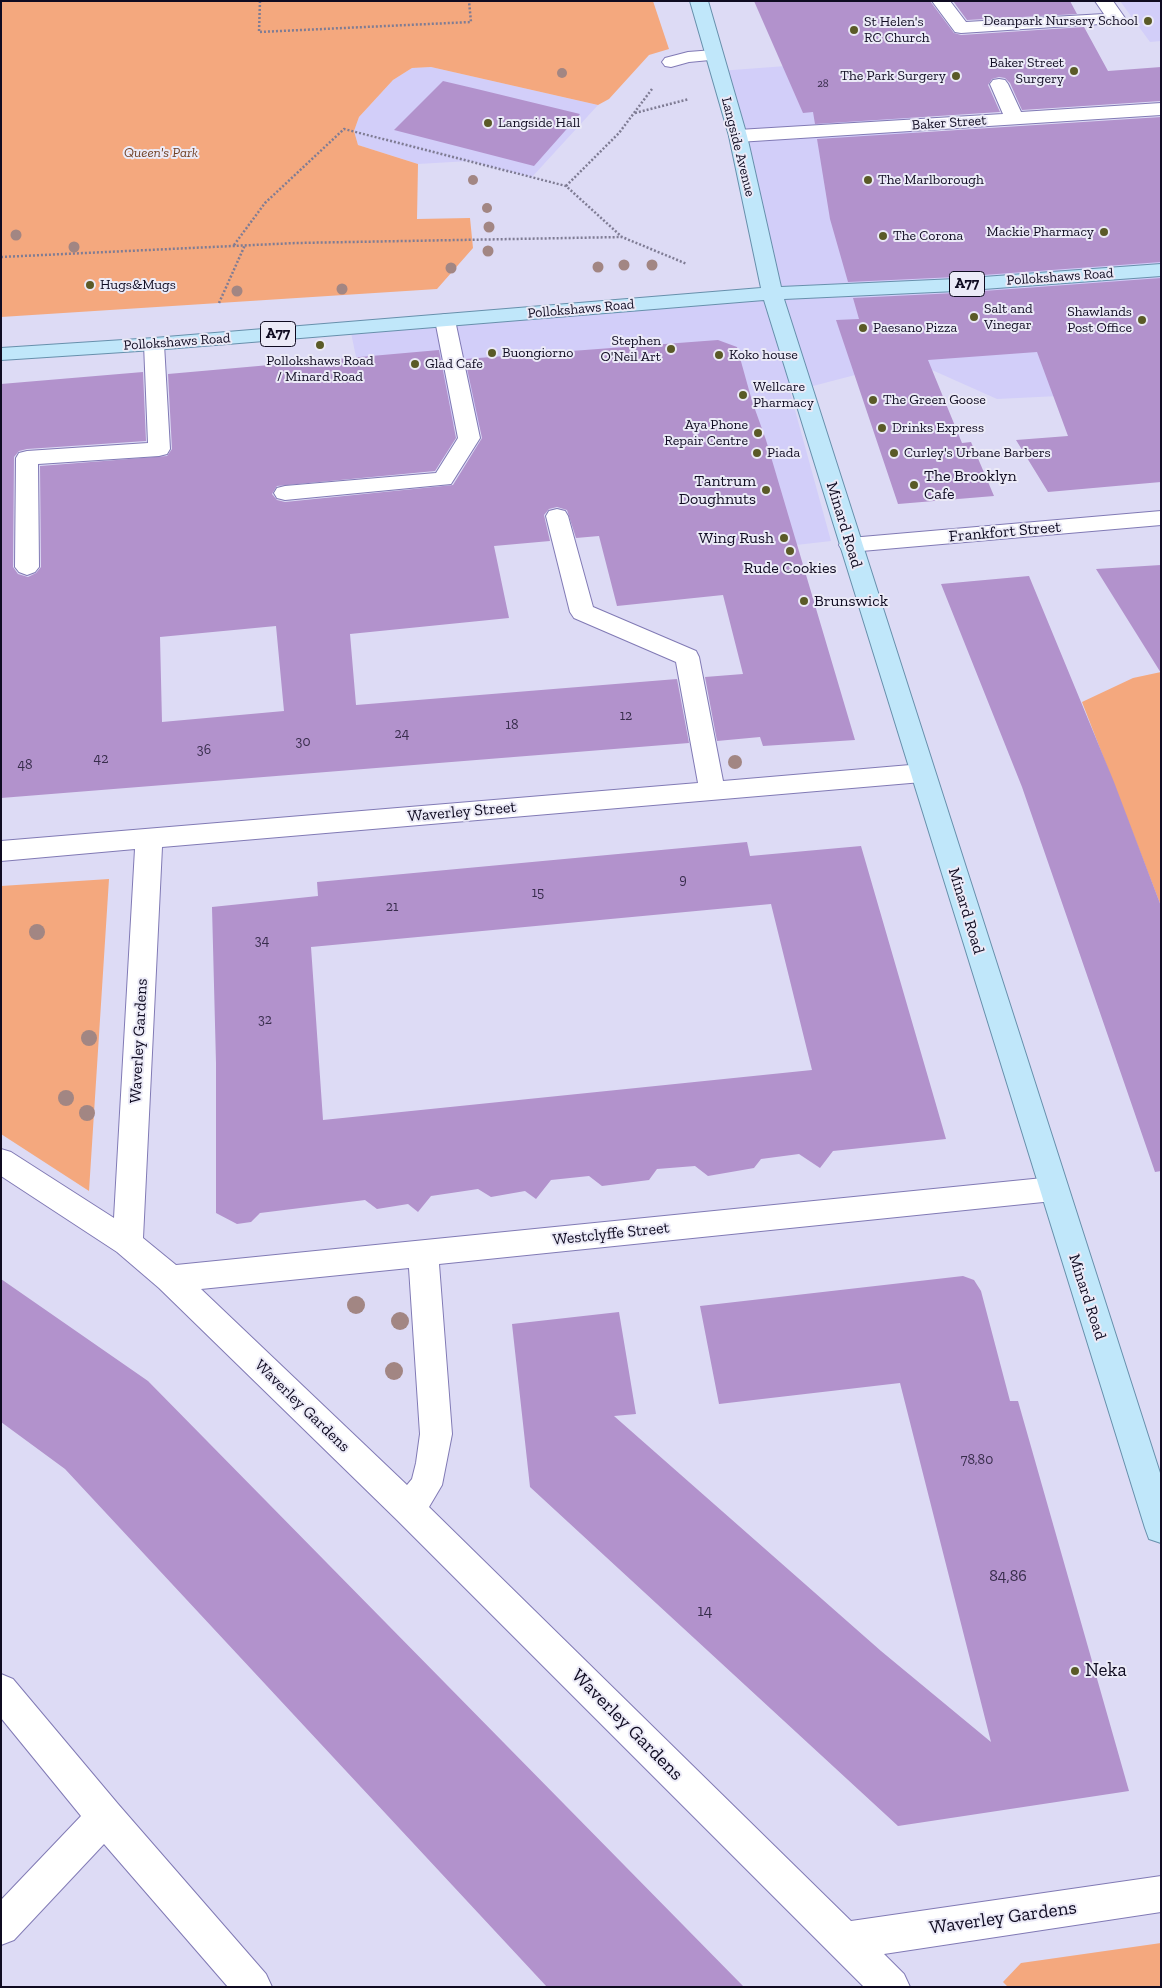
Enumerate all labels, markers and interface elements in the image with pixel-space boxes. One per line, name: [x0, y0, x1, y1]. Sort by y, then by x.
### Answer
place label: Deanpark Nursery School: [983, 13, 1138, 29]
place label: St Helen's RC Church: [864, 14, 930, 46]
marker: Deanpark Nursery School: [1142, 15, 1154, 27]
marker: St Helen's RC Church: [848, 24, 860, 36]
place label: Baker Street Surgery: [989, 55, 1064, 88]
marker: Baker Street Surgery: [1068, 65, 1080, 77]
place label: The Park Surgery: [840, 68, 946, 84]
marker: The Park Surgery: [950, 70, 962, 82]
house number: 28: [817, 77, 829, 91]
street label: Langside Avenue: [718, 96, 758, 198]
street label: Baker Street: [911, 112, 987, 134]
place label: Langside Hall: [498, 115, 580, 131]
marker: Langside Hall: [482, 117, 494, 129]
park label: Queen's Park: [124, 145, 198, 161]
place label: The Marlborough: [878, 172, 984, 188]
marker: The Marlborough: [862, 174, 874, 186]
place label: Mackie Pharmacy: [987, 224, 1094, 240]
marker: Mackie Pharmacy: [1098, 226, 1110, 238]
place label: The Corona: [893, 228, 963, 244]
marker: The Corona: [877, 230, 889, 242]
street label: Pollokshaws Road: [1006, 265, 1114, 289]
road number: A77: [950, 272, 984, 296]
place label: Hugs&Mugs: [100, 277, 176, 293]
marker: Hugs&Mugs: [84, 279, 96, 291]
street label: Pollokshaws Road: [527, 296, 635, 322]
place label: Salt and Vinegar: [984, 301, 1033, 334]
place label: Shawlands Post Office: [1067, 304, 1132, 336]
marker: Salt and Vinegar: [968, 311, 980, 323]
marker: Shawlands Post Office: [1136, 314, 1148, 326]
place label: Paesano Pizza: [873, 320, 957, 336]
road number: A77: [260, 322, 296, 346]
marker: Paesano Pizza: [857, 322, 869, 334]
street label: Pollokshaws Road: [123, 330, 231, 354]
place label: Stephen O'Neil Art: [601, 333, 661, 366]
marker: Pollokshaws Road / Minard Road: [314, 339, 326, 351]
marker: Stephen O'Neil Art: [665, 343, 677, 355]
place label: Buongiorno: [502, 345, 573, 361]
marker: Buongiorno: [486, 347, 498, 359]
place label: Koko house: [729, 347, 798, 363]
marker: Koko house: [713, 349, 725, 361]
place label: Pollokshaws Road / Minard Road: [266, 353, 374, 386]
place label: Glad Cafe: [425, 356, 483, 372]
marker: Glad Cafe: [409, 358, 421, 370]
place label: Wellcare Pharmacy: [753, 379, 814, 412]
marker: Wellcare Pharmacy: [737, 389, 749, 401]
place label: The Green Goose: [883, 392, 986, 408]
marker: The Green Goose: [867, 394, 879, 406]
place label: Aya Phone Repair Centre: [664, 417, 748, 450]
place label: Drinks Express: [892, 420, 984, 436]
marker: Drinks Express: [876, 422, 888, 434]
marker: Aya Phone Repair Centre: [752, 427, 764, 439]
place label: Piada: [767, 445, 800, 461]
place label: Curley's Urbane Barbers: [904, 445, 1051, 461]
marker: Piada: [751, 447, 763, 459]
marker: Curley's Urbane Barbers: [888, 447, 900, 459]
place label: The Brooklyn Cafe: [924, 466, 1017, 504]
place label: Tantrum Doughnuts: [679, 471, 756, 509]
marker: The Brooklyn Cafe: [908, 479, 920, 491]
street label: Minard Road: [822, 480, 866, 570]
marker: Tantrum Doughnuts: [760, 484, 772, 496]
street label: Frankfort Street: [948, 518, 1062, 546]
place label: Wing Rush: [698, 528, 774, 548]
marker: Wing Rush: [778, 532, 790, 544]
marker: Rude Cookies: [784, 545, 796, 557]
place label: Rude Cookies: [744, 558, 836, 578]
place label: Brunswick: [814, 591, 888, 611]
marker: Brunswick: [798, 595, 810, 607]
house number: 12: [620, 708, 632, 724]
house number: 18: [506, 717, 518, 733]
house number: 24: [395, 726, 409, 742]
house number: 30: [296, 734, 310, 750]
house number: 36: [197, 742, 211, 758]
house number: 42: [94, 751, 108, 767]
house number: 48: [17, 757, 33, 773]
street label: Waverley Street: [407, 798, 517, 826]
street label: Minard Road: [944, 866, 988, 956]
house number: 9: [679, 872, 687, 888]
house number: 15: [532, 885, 544, 901]
house number: 21: [386, 899, 398, 915]
house number: 34: [255, 933, 269, 949]
street label: Waverley Gardens: [126, 978, 152, 1104]
house number: 32: [258, 1012, 272, 1028]
street label: Westclyffe Street: [552, 1218, 670, 1250]
street label: Minard Road: [1064, 1252, 1110, 1342]
street label: Waverley Gardens: [250, 1356, 354, 1456]
house number: 78,80: [961, 1452, 993, 1468]
house number: 84,86: [989, 1566, 1027, 1586]
house number: 14: [698, 1601, 712, 1621]
place label: Neka: [1085, 1660, 1127, 1682]
street label: Waverley Gardens: [566, 1664, 688, 1786]
marker: Neka: [1069, 1665, 1081, 1677]
street label: Waverley Gardens: [928, 1896, 1078, 1940]

